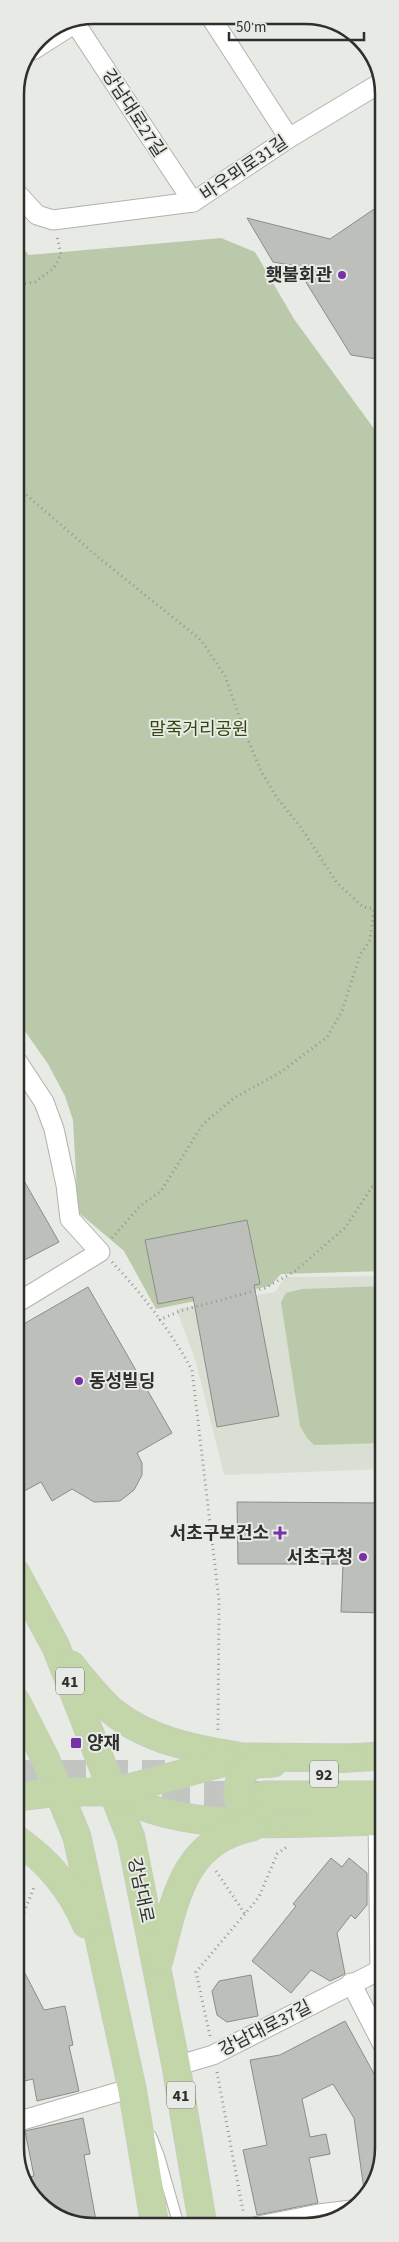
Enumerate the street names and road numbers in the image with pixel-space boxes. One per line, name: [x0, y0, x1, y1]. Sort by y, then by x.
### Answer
street label: 강남대로27길: [96, 64, 171, 162]
street label: 바우뫼로31길: [196, 130, 293, 207]
road number: 41: [56, 1668, 84, 1694]
road number: 92: [310, 1760, 338, 1788]
street label: 강남대로: [121, 1855, 160, 1925]
street label: 강남대로37길: [215, 1994, 316, 2062]
road number: 41: [167, 2082, 195, 2108]

